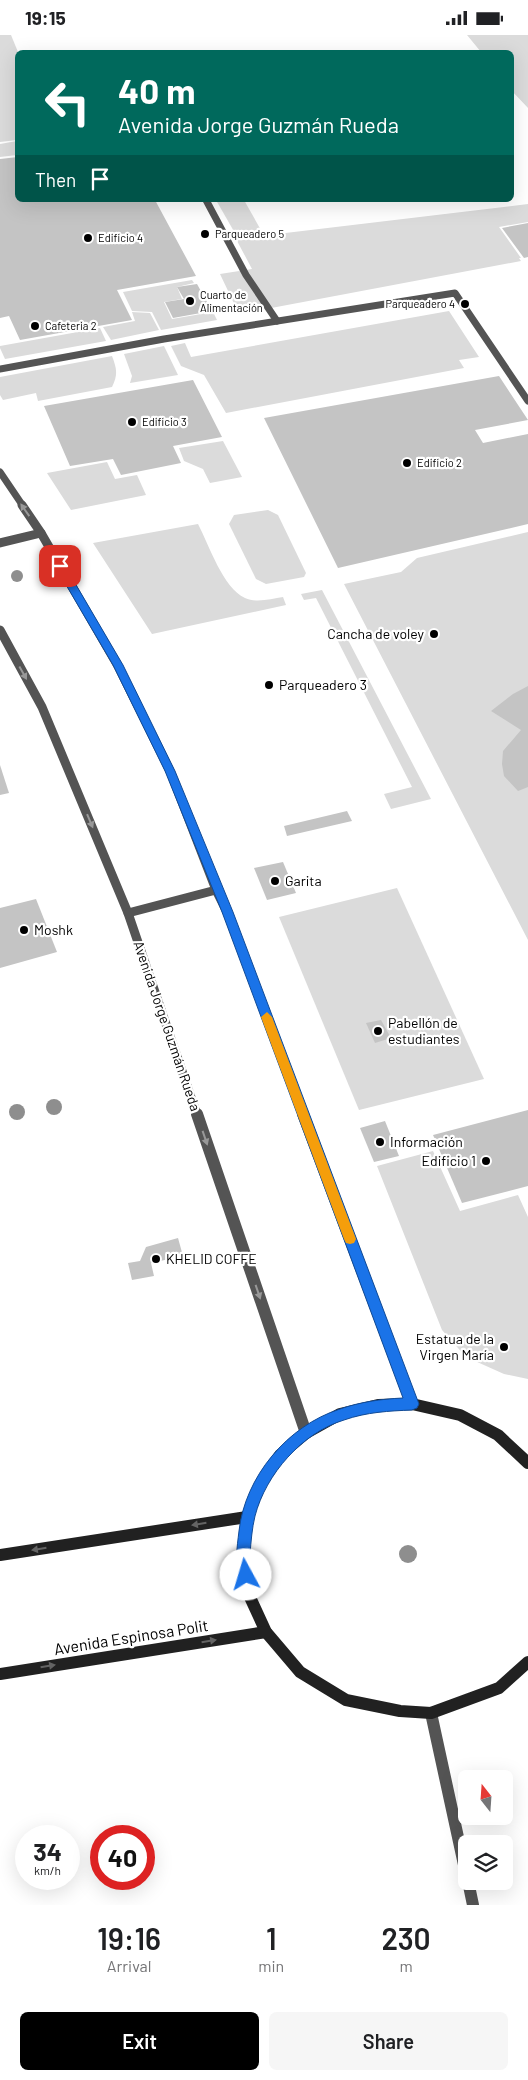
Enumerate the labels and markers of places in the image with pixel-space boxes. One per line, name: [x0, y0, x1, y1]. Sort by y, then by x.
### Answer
place label: Parqueadero 5: [215, 227, 284, 240]
marker: Parqueadero 5: [199, 228, 211, 240]
place label: Edificio 4: [98, 231, 143, 244]
marker: Edificio 4: [82, 232, 94, 244]
place label: Cuarto de Alimentación: [200, 288, 263, 314]
marker: Cuarto de Alimentación: [184, 295, 196, 307]
place label: Parqueadero 4: [386, 297, 455, 310]
marker: Parqueadero 4: [459, 298, 471, 310]
place label: Cafeteria 2: [45, 319, 97, 332]
marker: Cafeteria 2: [29, 320, 41, 332]
place label: Edificio 3: [142, 415, 187, 428]
marker: Edificio 3: [126, 416, 138, 428]
place label: Edificio 2: [417, 456, 462, 469]
marker: Edificio 2: [401, 457, 413, 469]
pin: [39, 545, 81, 587]
place label: Cancha de voley: [327, 625, 425, 642]
marker: Cancha de voley: [428, 628, 440, 640]
place label: Parqueadero 3: [279, 676, 367, 693]
marker: Parqueadero 3: [263, 679, 275, 691]
place label: Garita: [285, 872, 322, 889]
marker: Garita: [269, 875, 281, 887]
place label: Moshk: [34, 921, 73, 938]
marker: Moshk: [18, 924, 30, 936]
place label: Pabellón de estudiantes: [388, 1014, 460, 1047]
marker: Pabellón de estudiantes: [372, 1025, 384, 1037]
place label: Información: [390, 1133, 463, 1150]
marker: Información: [374, 1136, 386, 1148]
place label: Edificio 1: [422, 1152, 476, 1169]
marker: Edificio 1: [480, 1155, 492, 1167]
place label: KHELID COFFE: [166, 1250, 257, 1267]
marker: KHELID COFFE: [150, 1253, 162, 1265]
place label: Estatua de la Virgen María: [416, 1330, 494, 1363]
marker: Estatua de la Virgen María: [498, 1341, 510, 1353]

